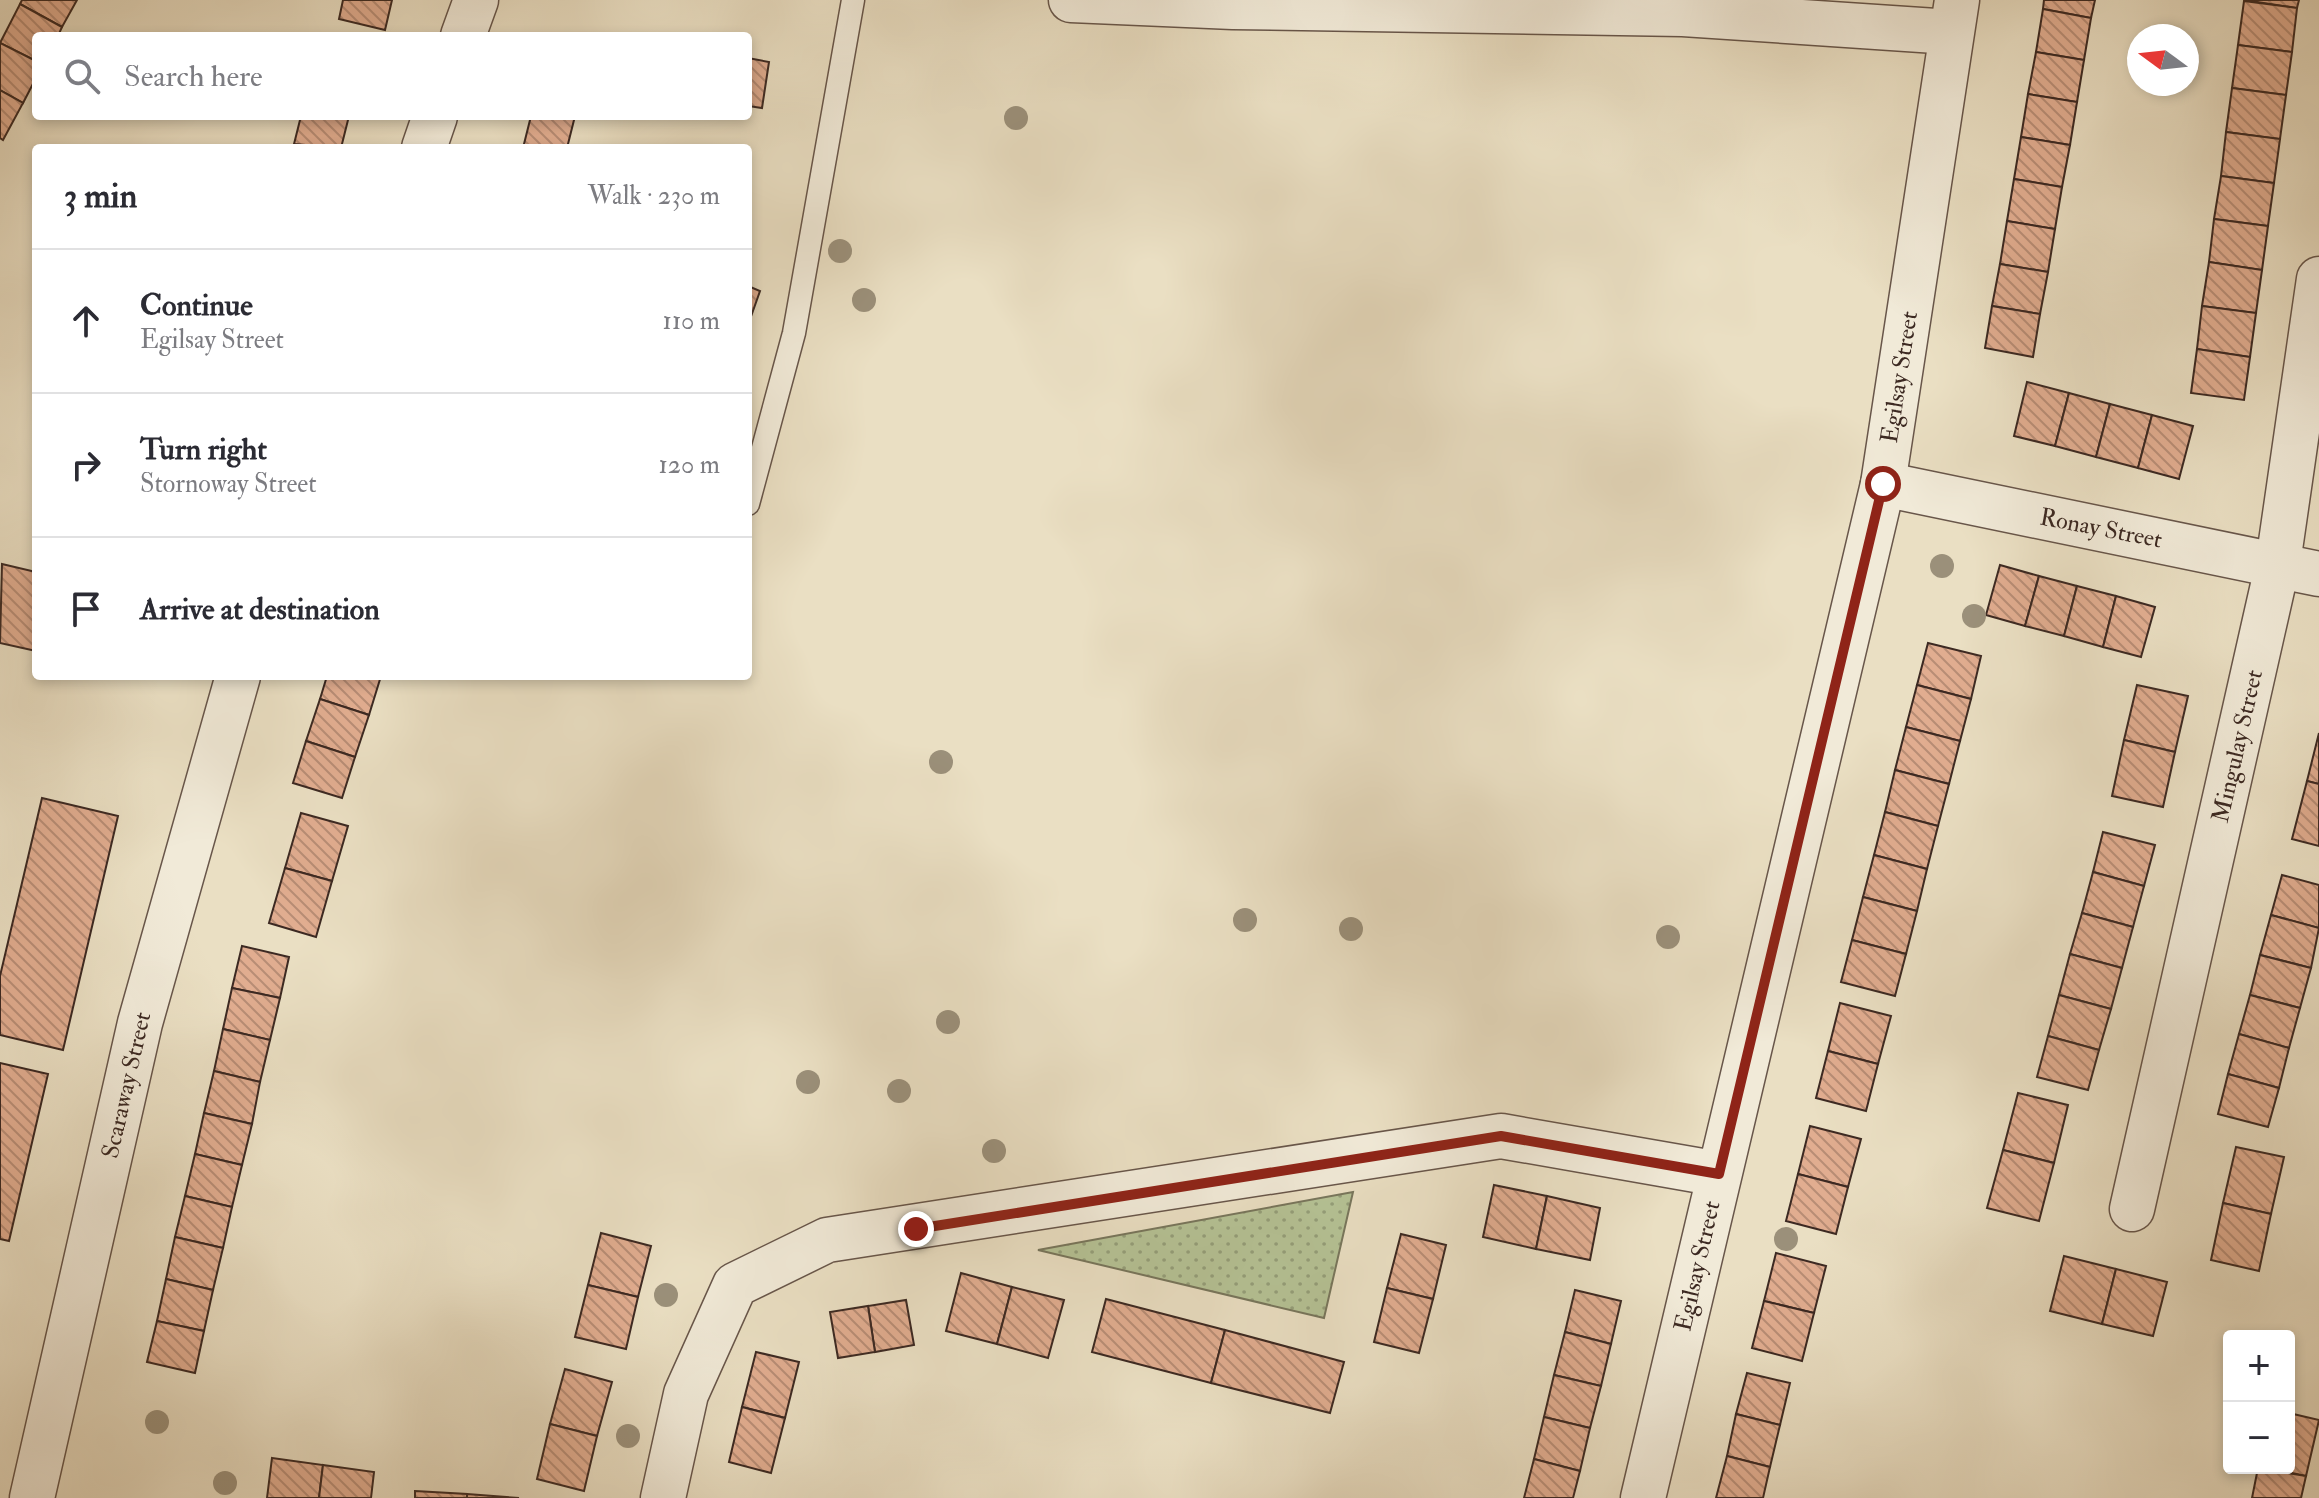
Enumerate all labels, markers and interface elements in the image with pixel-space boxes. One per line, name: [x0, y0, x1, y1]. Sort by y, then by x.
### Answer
north arrow: [2127, 24, 2199, 96]
search box: [32, 32, 752, 120]
icon: search: [60, 54, 104, 98]
text: Search here: [124, 58, 263, 95]
text: 3 min: [64, 175, 137, 218]
text: Walk · 230 m: [588, 180, 720, 212]
text: Continue: [140, 287, 253, 324]
icon: ahead: [64, 299, 108, 343]
text: 110 m: [663, 305, 720, 337]
street label: Egilsay Street: [1874, 309, 1925, 445]
text: Egilsay Street: [140, 324, 284, 356]
text: Turn right: [140, 431, 267, 468]
icon: right: [64, 443, 108, 487]
text: 120 m: [659, 449, 720, 481]
route start: [1865, 466, 1901, 502]
text: Stornoway Street: [140, 468, 317, 500]
street label: Ronay Street: [2037, 501, 2165, 556]
icon: arrive: [64, 587, 108, 631]
text: Arrive at destination: [140, 591, 380, 628]
street label: Mingulay Street: [2205, 667, 2270, 825]
street label: Scaraway Street: [95, 1009, 158, 1161]
street label: Egilsay Street: [1667, 1198, 1728, 1334]
route end: [898, 1211, 934, 1247]
map controls: [2223, 1330, 2295, 1474]
button: +: [2223, 1330, 2295, 1402]
button: −: [2223, 1402, 2295, 1474]

